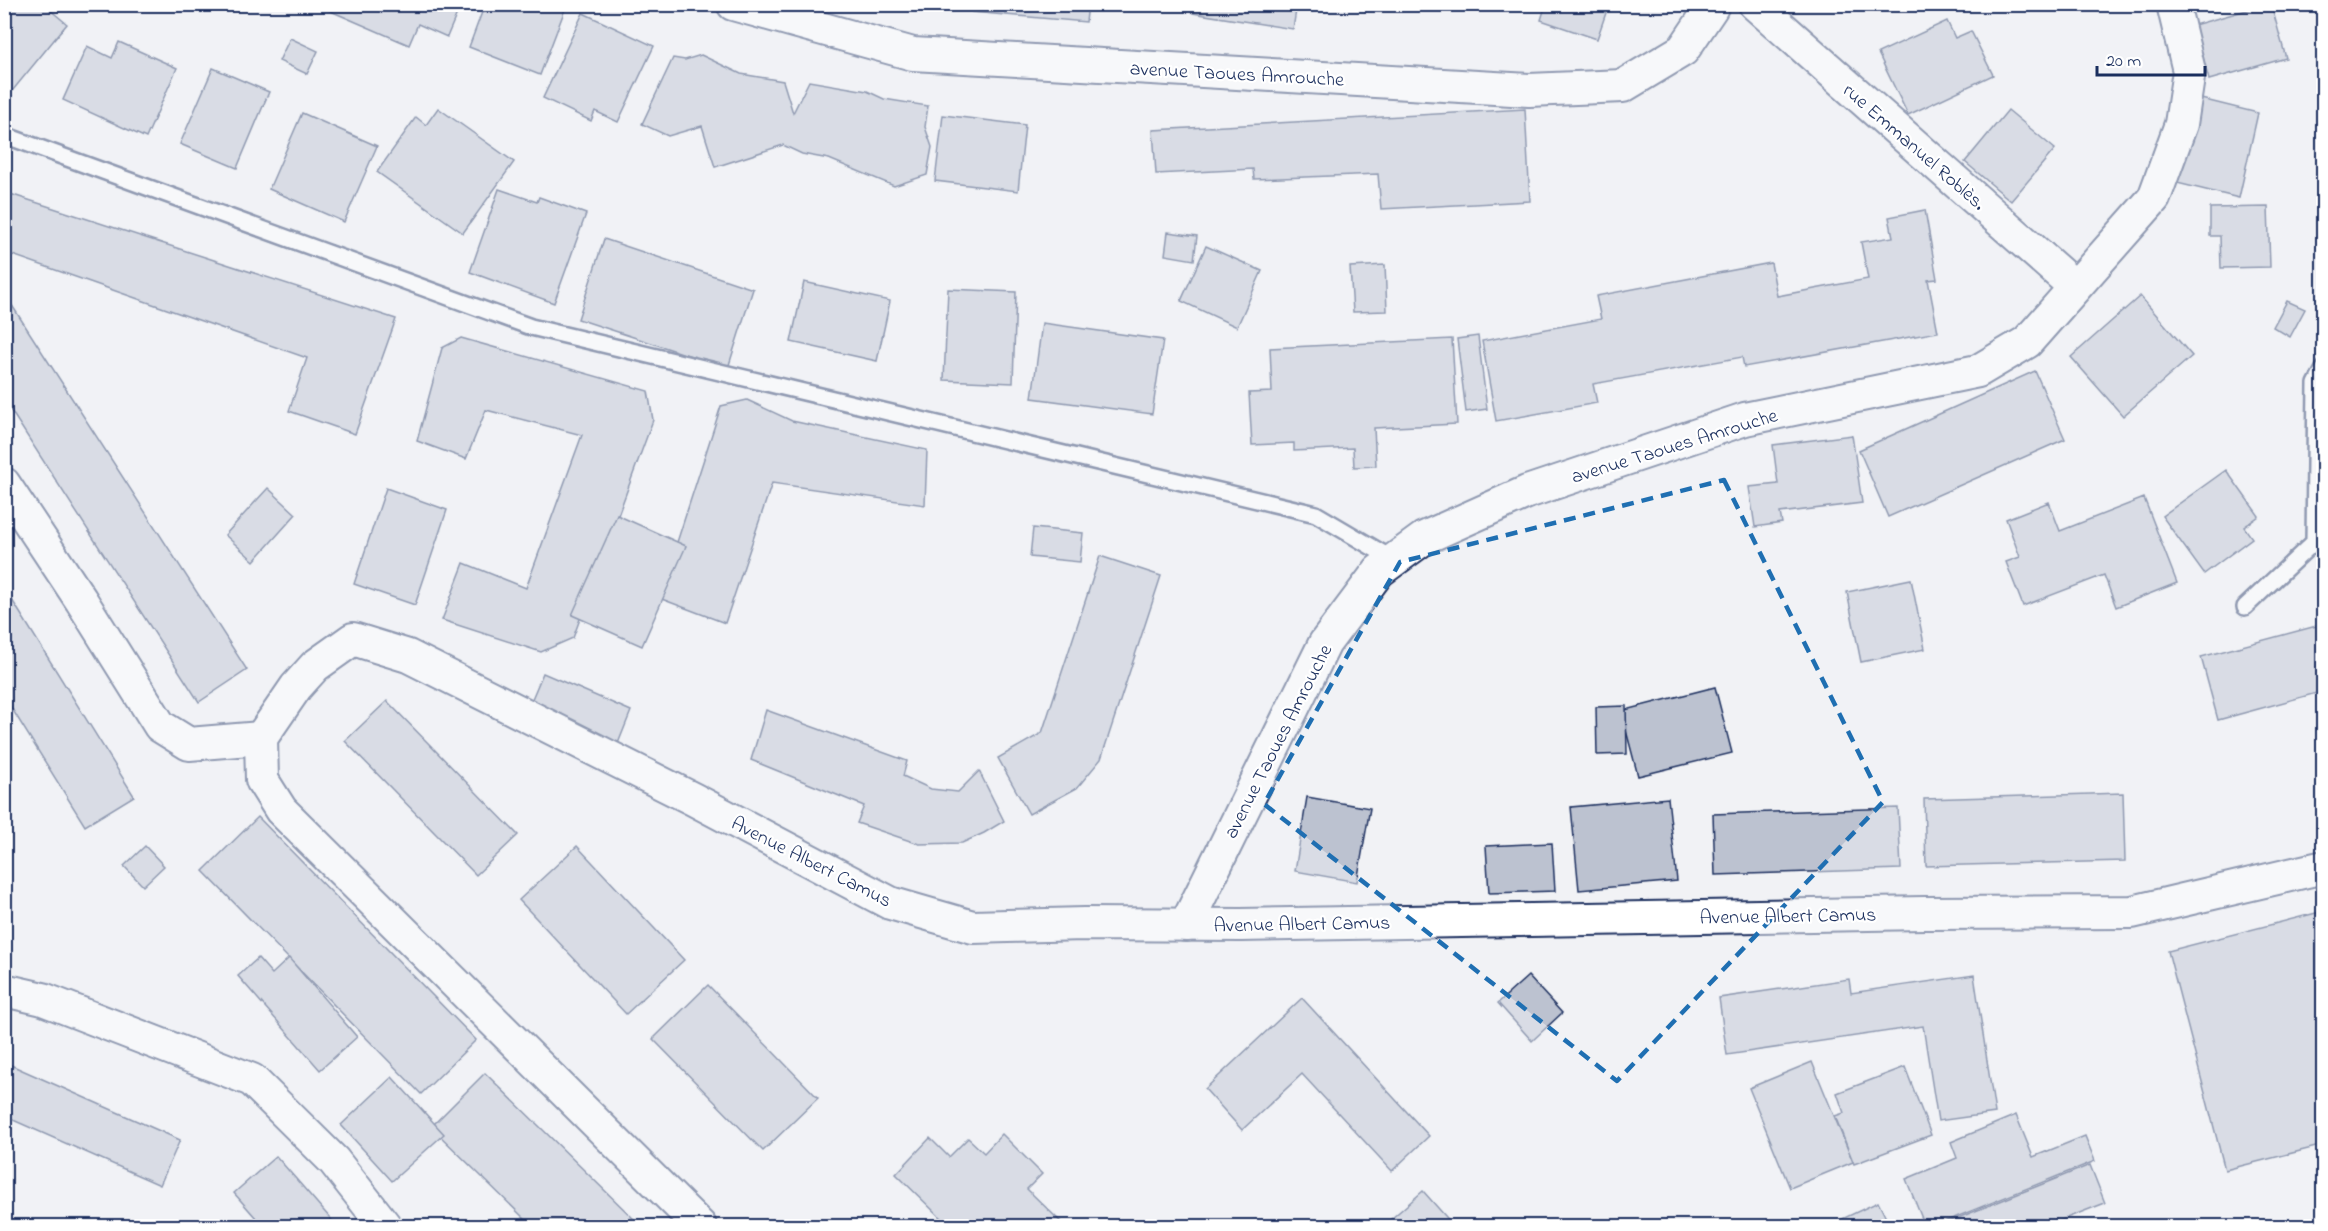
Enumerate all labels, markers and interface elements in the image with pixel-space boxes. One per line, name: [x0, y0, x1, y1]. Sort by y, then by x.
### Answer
scale bar: [2097, 39, 2205, 77]
text: 20 m: [2106, 49, 2141, 75]
street label: avenue Taoues Amrouche: [1129, 55, 1345, 96]
street label: rue Emmanuel Roblès.: [1835, 77, 1991, 218]
street label: avenue Taoues Amrouche: [1568, 402, 1782, 493]
street label: avenue Taoues Amrouche: [1218, 640, 1341, 844]
street label: Avenue Albert Camus: [726, 810, 896, 916]
street label: Avenue Albert Camus: [1699, 901, 1877, 934]
street label: Avenue Albert Camus: [1213, 909, 1391, 942]

